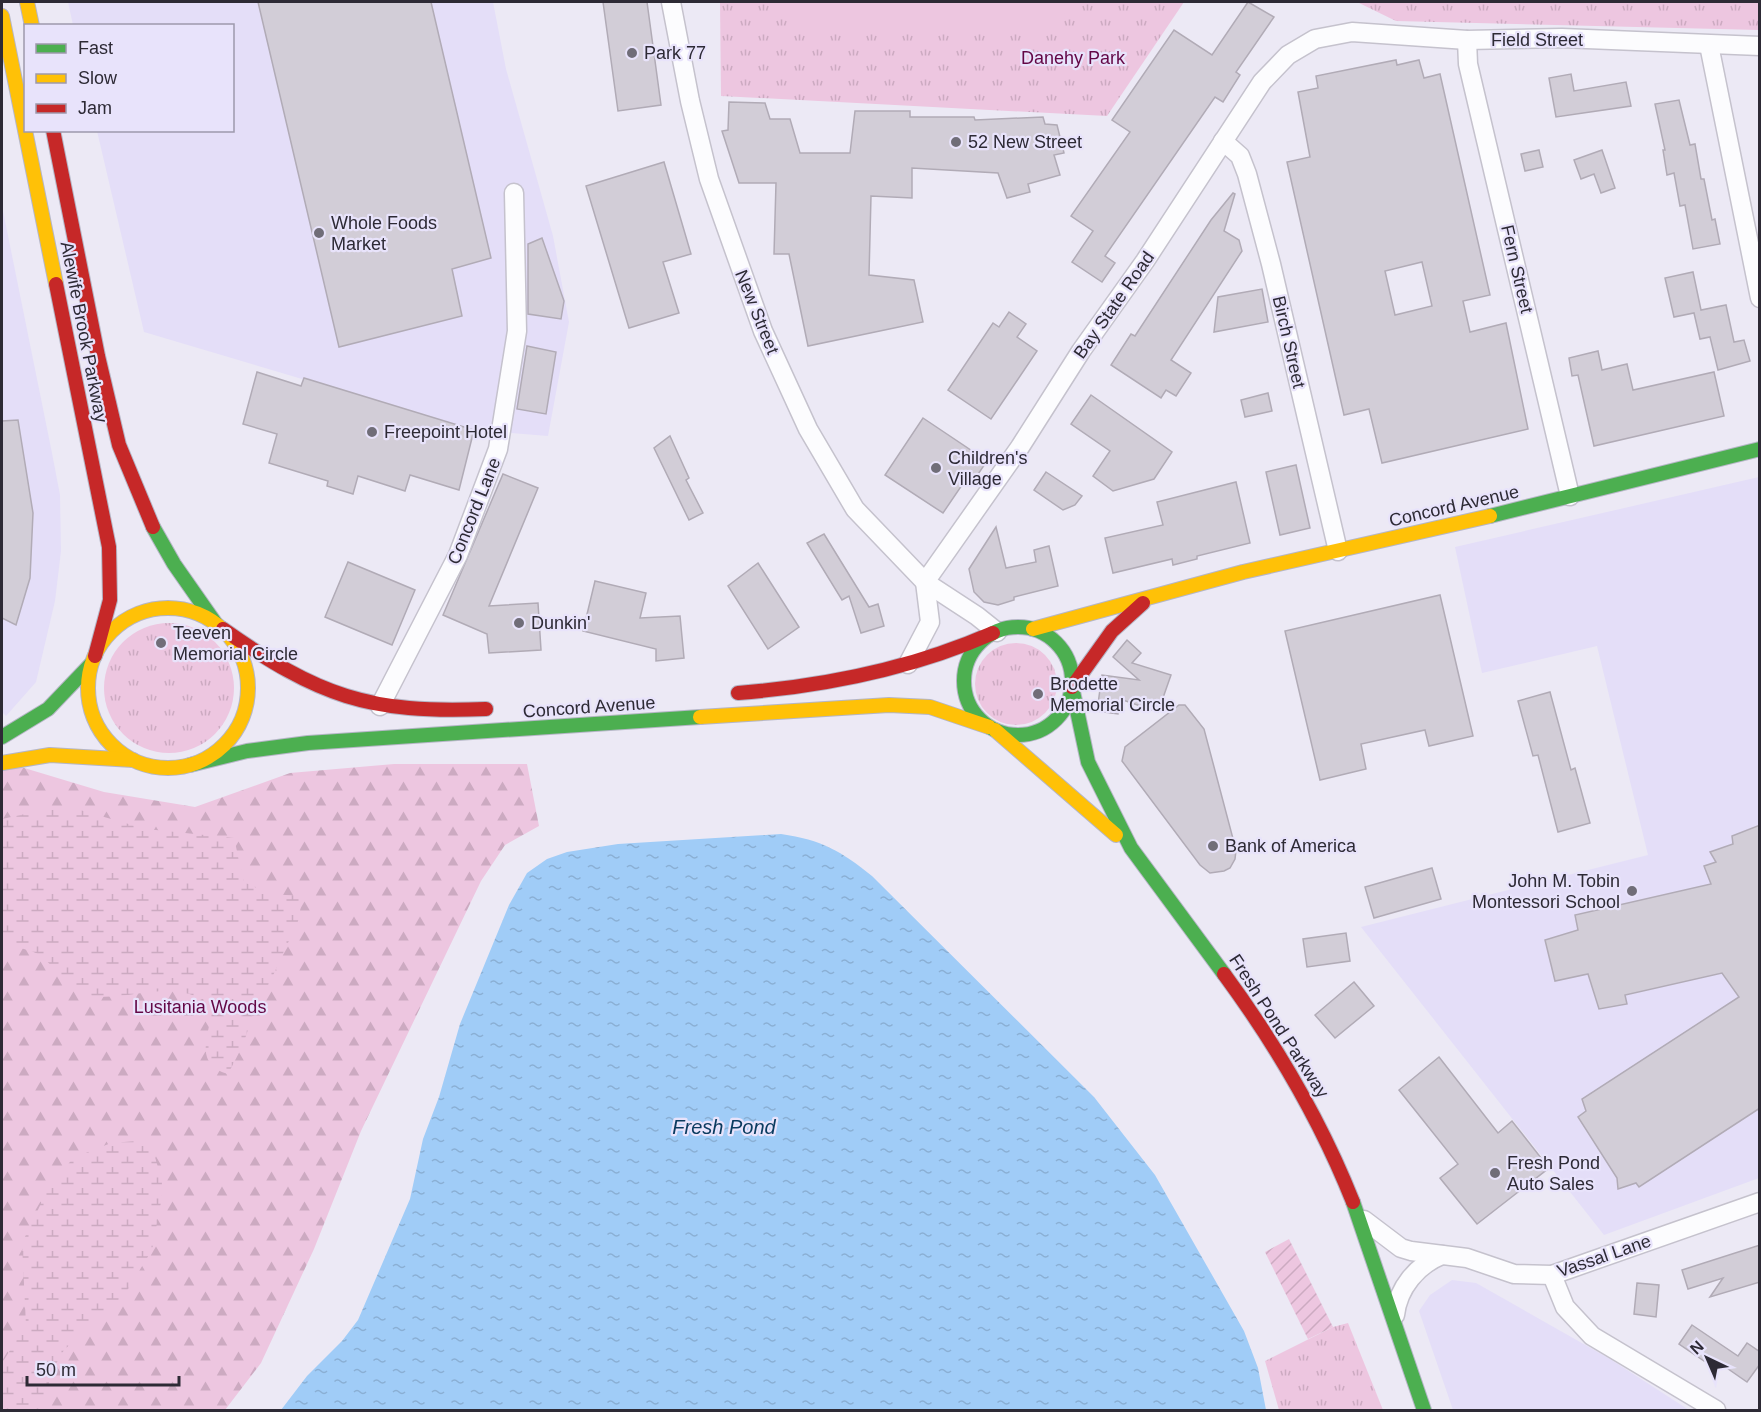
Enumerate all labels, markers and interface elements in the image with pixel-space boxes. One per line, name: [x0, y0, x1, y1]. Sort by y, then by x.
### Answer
legend: [24, 24, 234, 132]
street label: Field Street: [1491, 30, 1583, 50]
text: Fast: [78, 38, 113, 58]
place label: Park 77: [644, 43, 706, 63]
marker: Park 77: [625, 46, 639, 60]
park label: Danehy Park: [1021, 48, 1126, 68]
text: Slow: [78, 68, 118, 88]
text: Jam: [78, 98, 112, 118]
place label: 52 New Street: [968, 132, 1082, 152]
marker: 52 New Street: [949, 135, 963, 149]
place label: Whole Foods Market: [331, 213, 437, 254]
street label: Fern Street: [1497, 223, 1537, 315]
marker: Whole Foods Market: [312, 226, 326, 240]
street label: Alewife Brook Parkway: [57, 240, 111, 424]
street label: Bay State Road: [1070, 248, 1158, 362]
street label: New Street: [731, 267, 783, 357]
street label: Birch Street: [1269, 294, 1309, 390]
place label: Freepoint Hotel: [384, 422, 507, 442]
marker: Freepoint Hotel: [365, 425, 379, 439]
place label: Children's Village: [948, 448, 1027, 489]
street label: Concord Lane: [444, 455, 504, 567]
marker: Children's Village: [929, 461, 943, 475]
street label: Concord Avenue: [1387, 481, 1521, 531]
place label: Dunkin': [531, 613, 590, 633]
marker: Dunkin': [512, 616, 526, 630]
place label: Teeven Memorial Circle: [173, 623, 298, 664]
marker: Teeven Memorial Circle: [154, 636, 168, 650]
place label: Brodette Memorial Circle: [1050, 674, 1175, 715]
marker: Brodette Memorial Circle: [1031, 687, 1045, 701]
street label: Concord Avenue: [522, 692, 656, 722]
place label: Bank of America: [1225, 836, 1357, 856]
marker: Bank of America: [1206, 839, 1220, 853]
place label: John M. Tobin Montessori School: [1472, 871, 1620, 912]
marker: John M. Tobin Montessori School: [1625, 884, 1639, 898]
street label: Fresh Pond Parkway: [1225, 950, 1333, 1102]
park label: Lusitania Woods: [134, 997, 266, 1017]
water label: Fresh Pond: [672, 1116, 777, 1138]
place label: Fresh Pond Auto Sales: [1507, 1153, 1600, 1194]
marker: Fresh Pond Auto Sales: [1488, 1166, 1502, 1180]
street label: Vassal Lane: [1555, 1231, 1653, 1281]
north arrow: [1677, 1328, 1737, 1388]
text: N: [1687, 1337, 1707, 1358]
scale bar: [27, 1349, 178, 1387]
text: 50 m: [36, 1360, 76, 1380]

